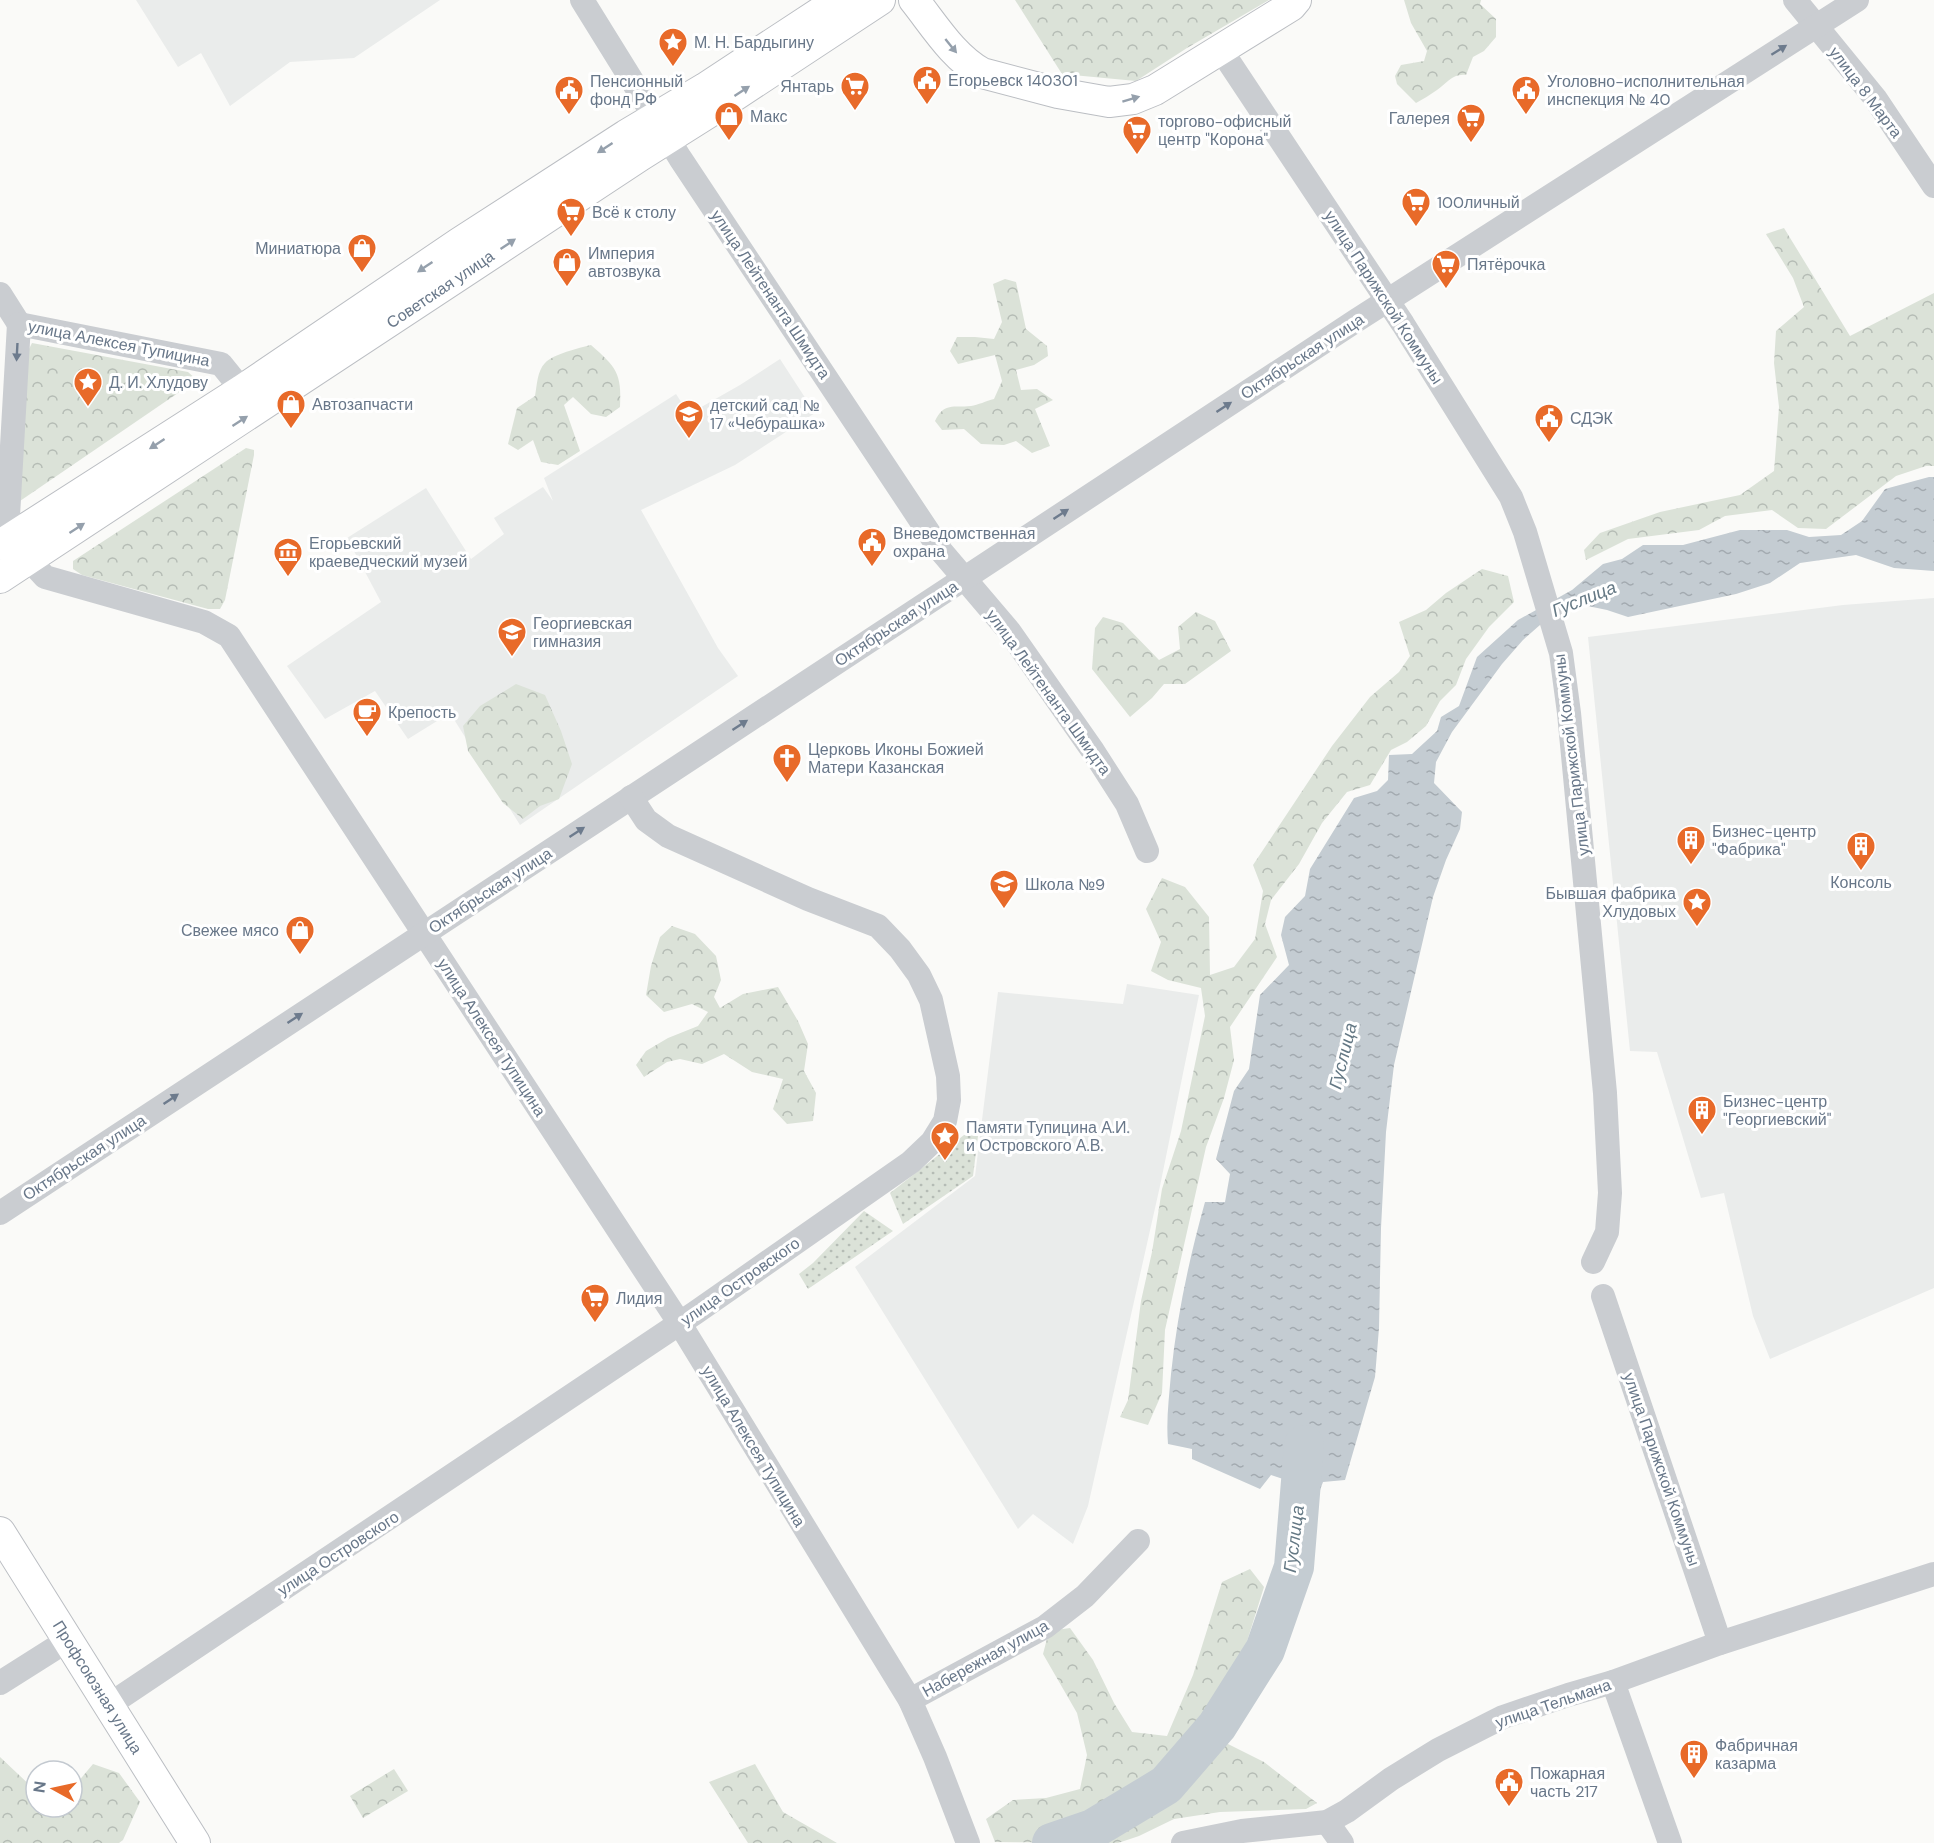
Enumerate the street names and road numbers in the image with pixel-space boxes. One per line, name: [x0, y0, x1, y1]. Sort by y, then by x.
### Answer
street label: улица 8 Марта: [1824, 42, 1907, 142]
street label: улица Лейтенанта Шмидта: [706, 206, 835, 383]
street label: улица Парижской Коммуны: [1319, 206, 1448, 388]
street label: Советская улица: [382, 246, 498, 333]
street label: Октябрьская улица: [1237, 309, 1368, 404]
street label: улица Алексея Тупицина: [26, 316, 212, 371]
street label: Октябрьская улица: [831, 576, 962, 671]
street label: улица Лейтенанта Шмидта: [981, 605, 1116, 779]
street label: улица Парижской Коммуны: [1549, 653, 1594, 857]
street label: Октябрьская улица: [425, 843, 556, 938]
street label: улица Алексея Тупицина: [433, 954, 551, 1120]
street label: Октябрьская улица: [19, 1110, 150, 1205]
street label: улица Островского: [677, 1232, 804, 1330]
street label: улица Алексея Тупицина: [697, 1362, 810, 1531]
street label: улица Парижской Коммуны: [1619, 1370, 1705, 1569]
street label: улица Островского: [274, 1506, 403, 1601]
street label: Набережная улица: [918, 1615, 1052, 1702]
street label: Профсоюзная улица: [48, 1617, 147, 1758]
street label: улица Тельмана: [1493, 1674, 1614, 1733]

